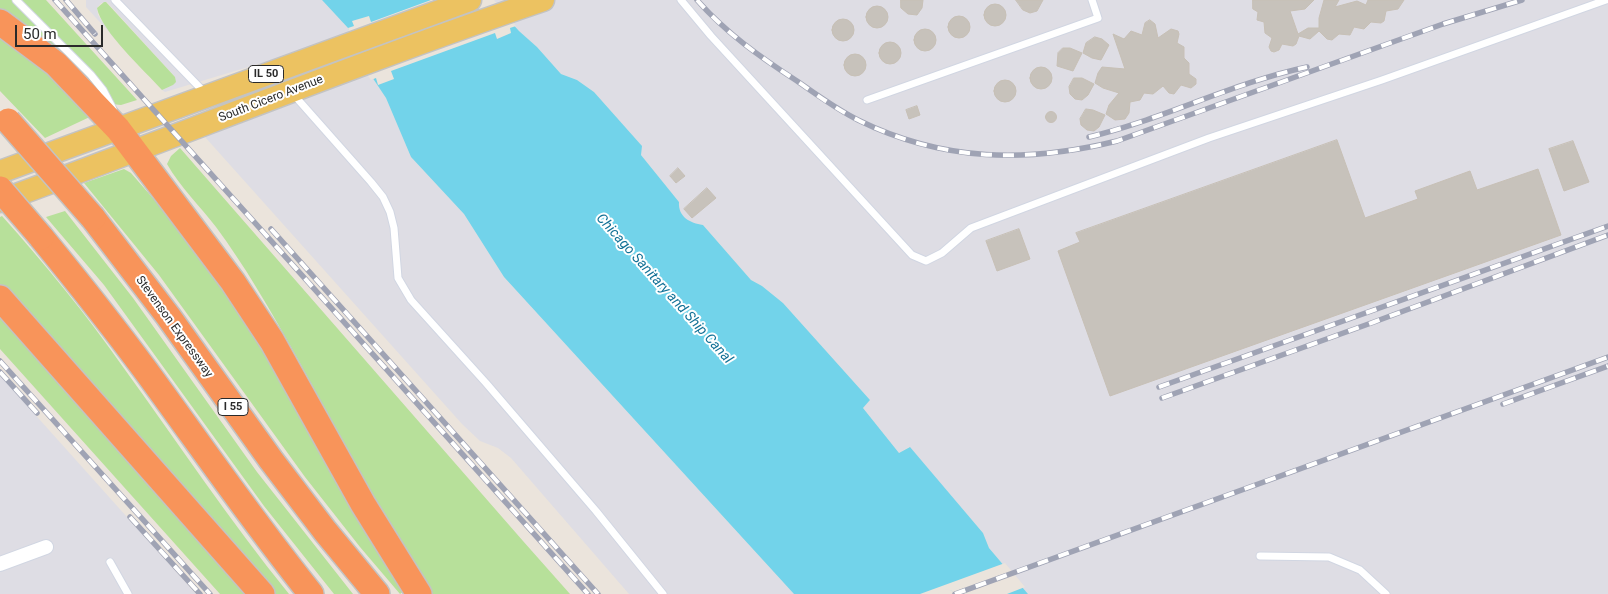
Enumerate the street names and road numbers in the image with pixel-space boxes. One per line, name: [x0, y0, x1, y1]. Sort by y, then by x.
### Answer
road number: IL 50: [248, 66, 284, 82]
street label: South Cicero Avenue: [217, 72, 325, 126]
street label: Stevenson Expressway: [132, 273, 216, 381]
road number: I 55: [218, 398, 248, 416]

